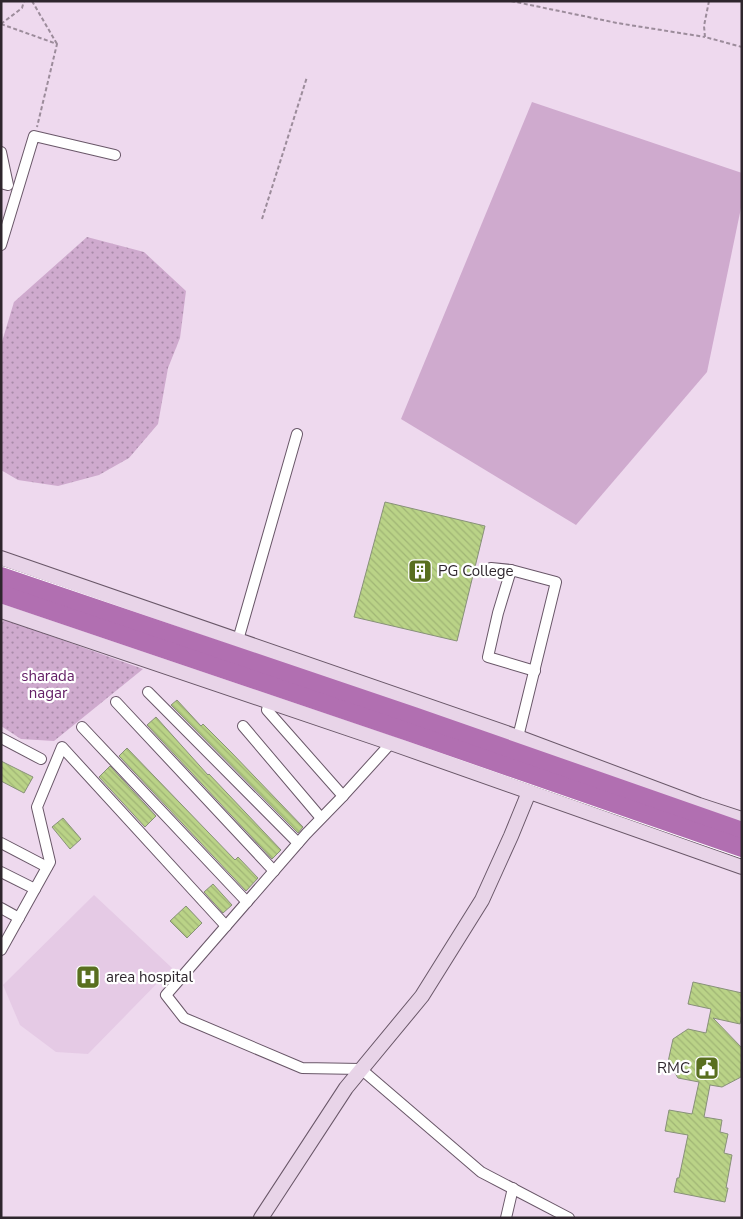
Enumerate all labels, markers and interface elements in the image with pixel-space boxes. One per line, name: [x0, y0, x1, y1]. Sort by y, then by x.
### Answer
building icon: PG College: [407, 558, 433, 584]
place label: PG College: [438, 561, 514, 581]
park label: sharada nagar: [21, 666, 75, 703]
hospital icon: area hospital: [75, 964, 101, 990]
place label: area hospital: [106, 967, 194, 987]
public building icon: RMC: [694, 1055, 720, 1081]
place label: RMC: [657, 1058, 690, 1078]

